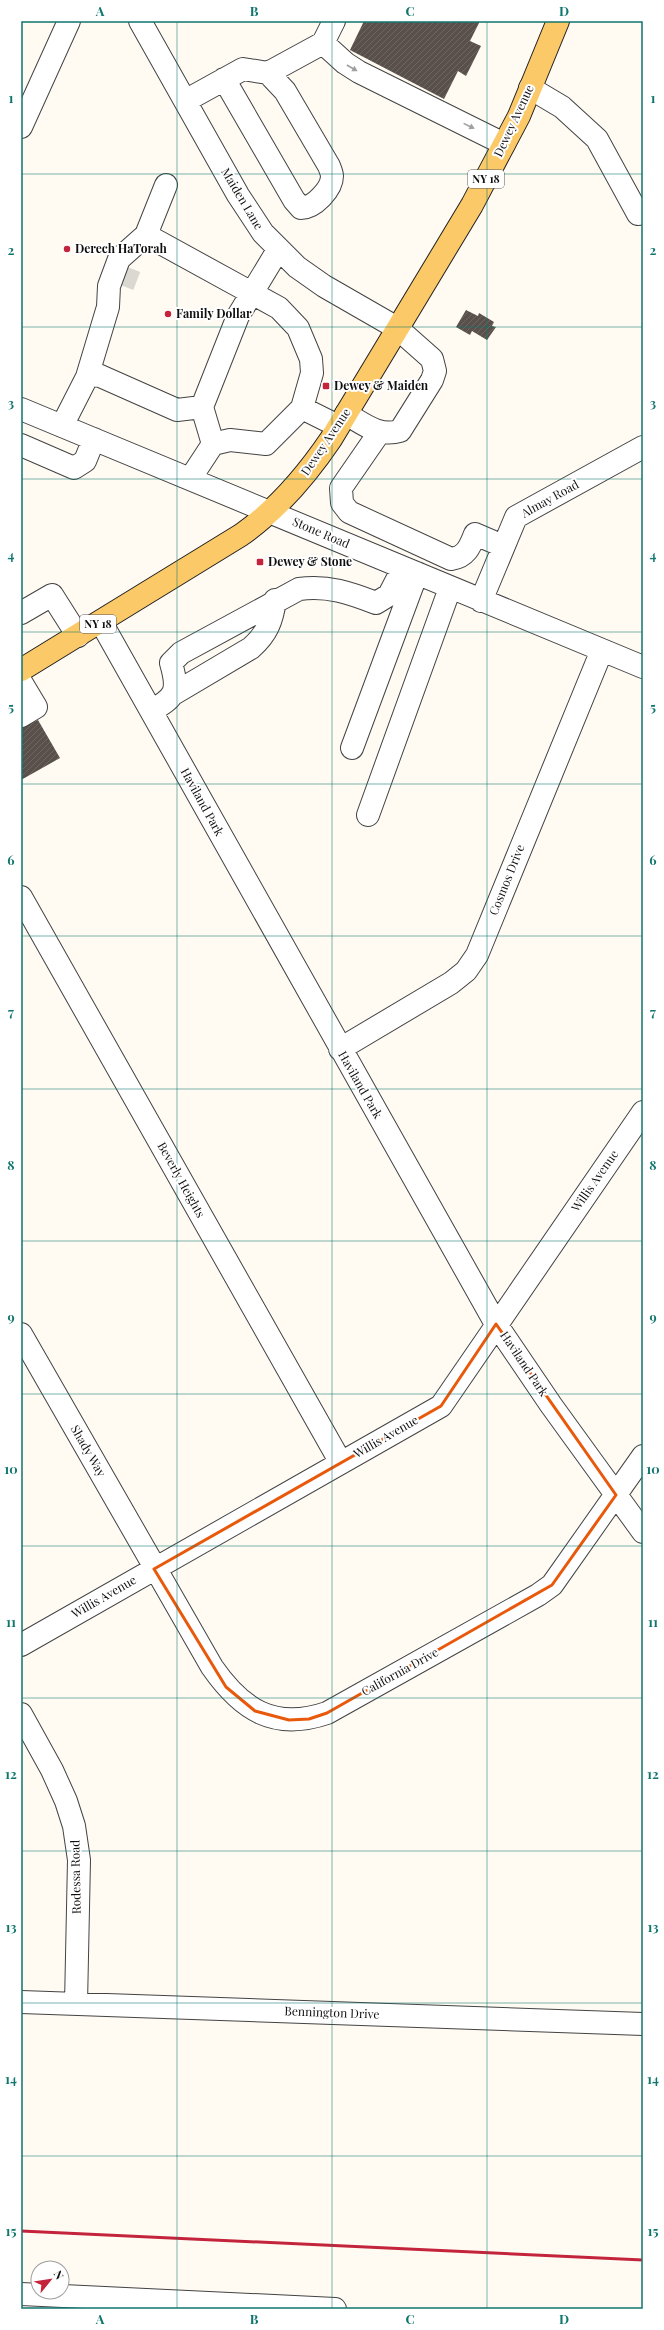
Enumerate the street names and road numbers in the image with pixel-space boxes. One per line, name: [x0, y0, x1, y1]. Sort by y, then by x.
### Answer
street label: Dewey Avenue: [489, 82, 537, 159]
street label: Maiden Lane: [218, 165, 268, 232]
road number: NY 18: [468, 170, 504, 188]
street label: Dewey Avenue: [297, 405, 354, 478]
street label: Almay Road: [517, 476, 581, 521]
street label: Stone Road: [290, 513, 353, 551]
road number: NY 18: [80, 615, 116, 633]
street label: Haviland Park: [178, 765, 228, 839]
street label: Cosmos Drive: [485, 842, 528, 917]
street label: Haviland Park: [335, 1048, 387, 1122]
street label: Beverly Heights: [155, 1139, 209, 1220]
street label: Willis Avenue: [566, 1146, 621, 1215]
street label: Haviland Park: [497, 1328, 553, 1400]
street label: Willis Avenue: [349, 1411, 421, 1462]
street label: Shady Way: [68, 1422, 110, 1479]
street label: Willis Avenue: [67, 1571, 139, 1622]
street label: California Drive: [358, 1643, 441, 1699]
street label: Rodessa Road: [66, 1840, 84, 1914]
street label: Bennington Drive: [284, 2002, 380, 2022]

